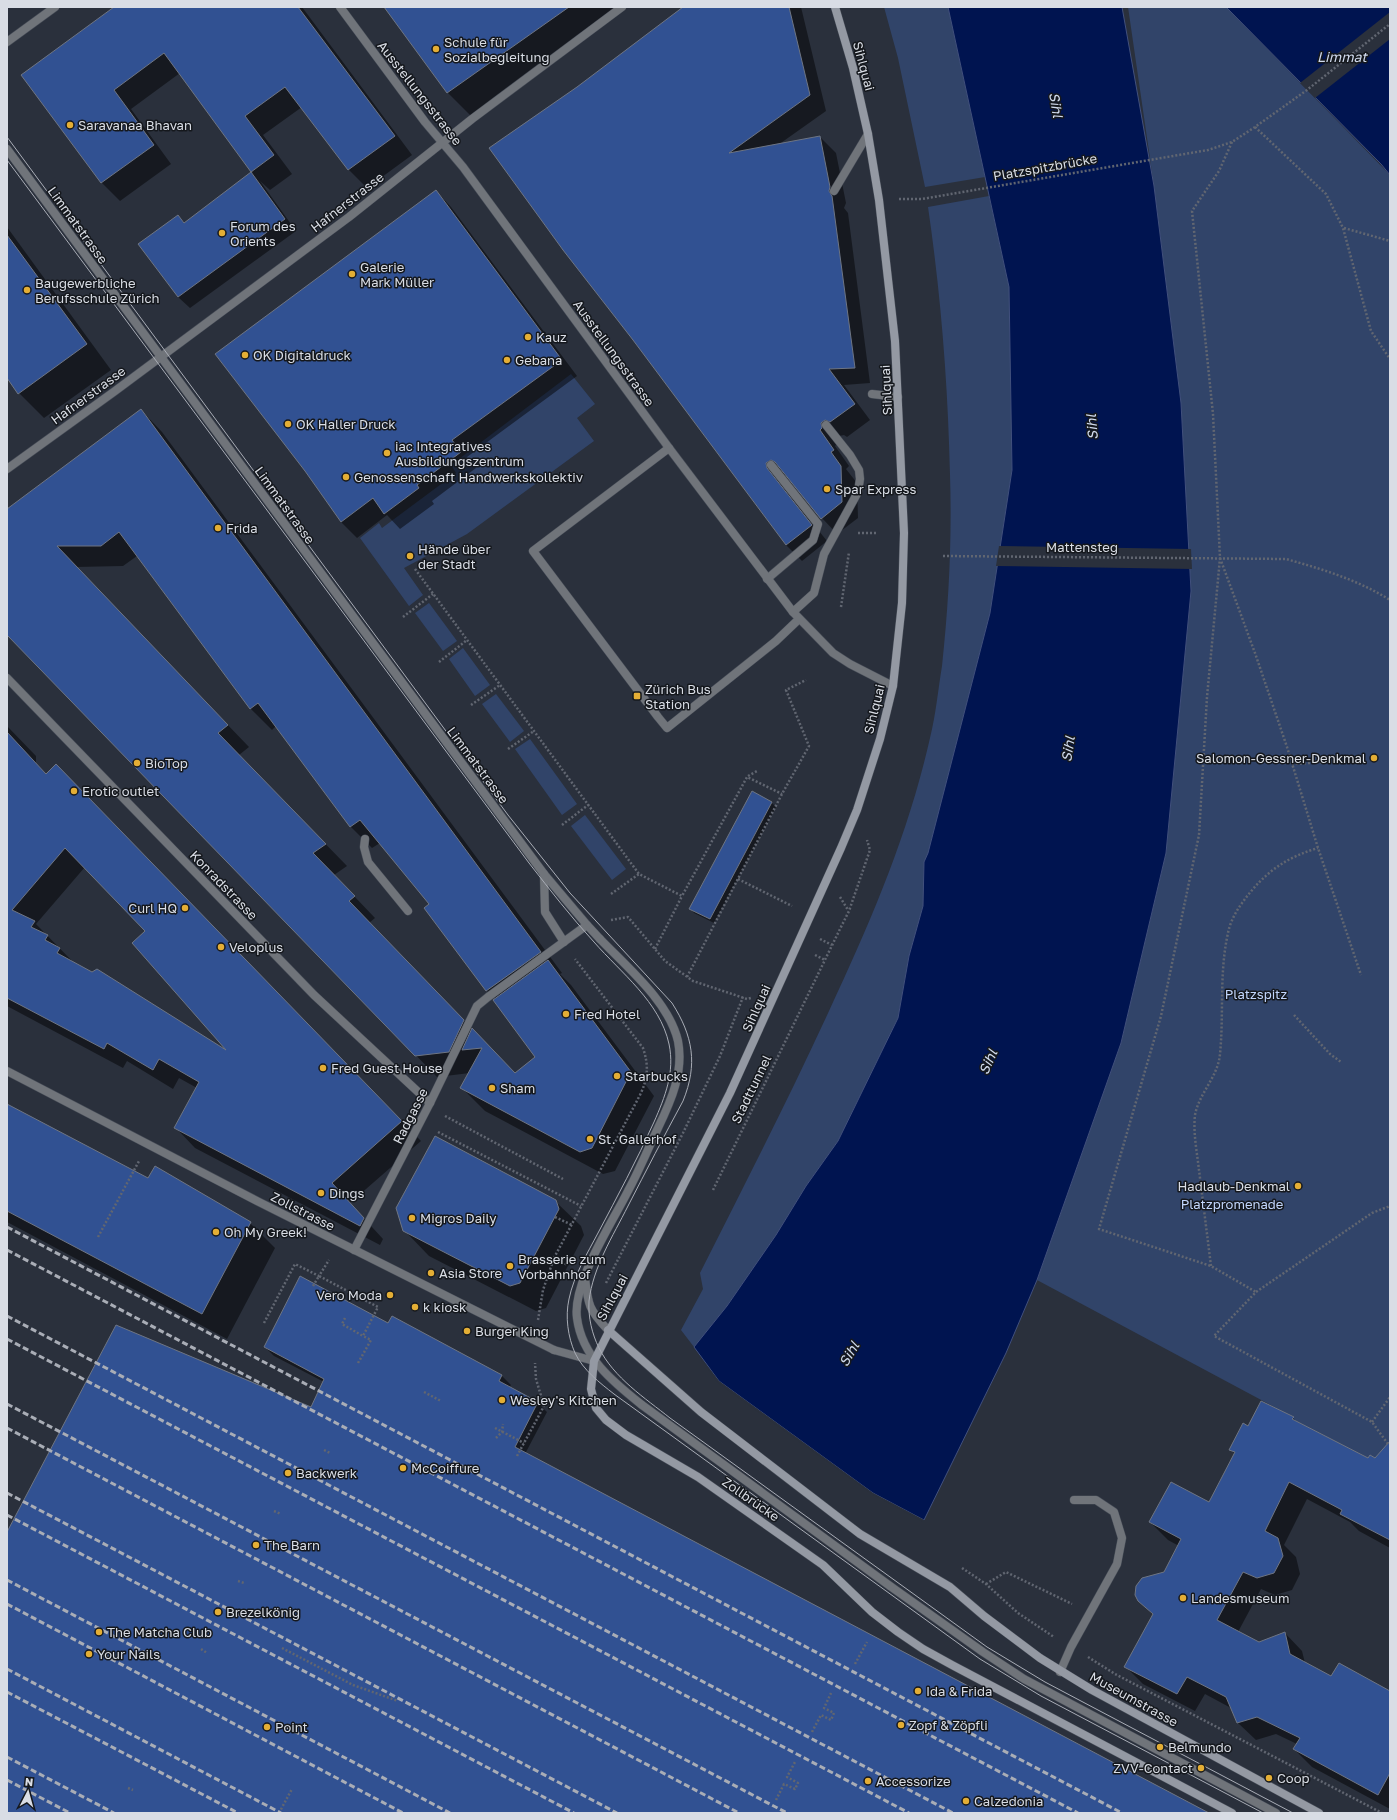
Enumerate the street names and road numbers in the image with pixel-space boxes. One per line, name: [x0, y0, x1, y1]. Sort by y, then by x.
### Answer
street label: Ausstellungsstrasse: [374, 38, 466, 148]
street label: Sihlquai: [850, 40, 878, 92]
street label: Platzspitzbrücke: [992, 150, 1098, 184]
street label: Hafnerstrasse: [307, 169, 387, 235]
street label: Limmatstrasse: [44, 183, 112, 267]
street label: Ausstellungsstrasse: [570, 297, 658, 409]
street label: Hafnerstrasse: [48, 363, 128, 427]
street label: Sihlquai: [877, 364, 895, 416]
street label: Limmatstrasse: [251, 463, 319, 547]
street label: Mattensteg: [1046, 539, 1118, 555]
street label: Sihlquai: [860, 683, 888, 735]
street label: Limmatstrasse: [444, 723, 512, 807]
street label: Konradstrasse: [187, 847, 261, 923]
street label: Sihlquai: [738, 982, 774, 1034]
street label: Stadttunnel: [727, 1052, 775, 1126]
street label: Radgasse: [389, 1085, 431, 1147]
street label: Zollstrasse: [268, 1188, 338, 1234]
street label: Sihlquai: [593, 1271, 631, 1323]
street label: Zollbrücke: [719, 1473, 783, 1525]
street label: Museumstrasse: [1087, 1668, 1181, 1730]

